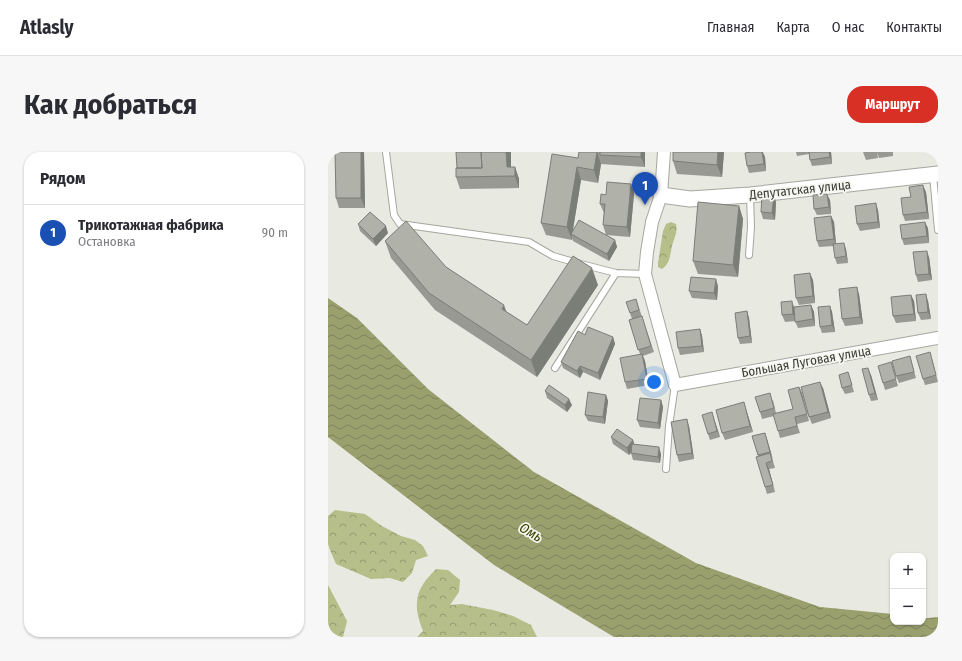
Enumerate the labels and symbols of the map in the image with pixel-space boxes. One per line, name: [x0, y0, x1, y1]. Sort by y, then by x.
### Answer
pin: 1: [632, 172, 658, 205]
street label: Депутатская улица: [747, 177, 852, 202]
street label: Большая Луговая улица: [740, 343, 872, 380]
your location: [644, 372, 664, 392]
water label: Омь: [516, 519, 545, 546]

